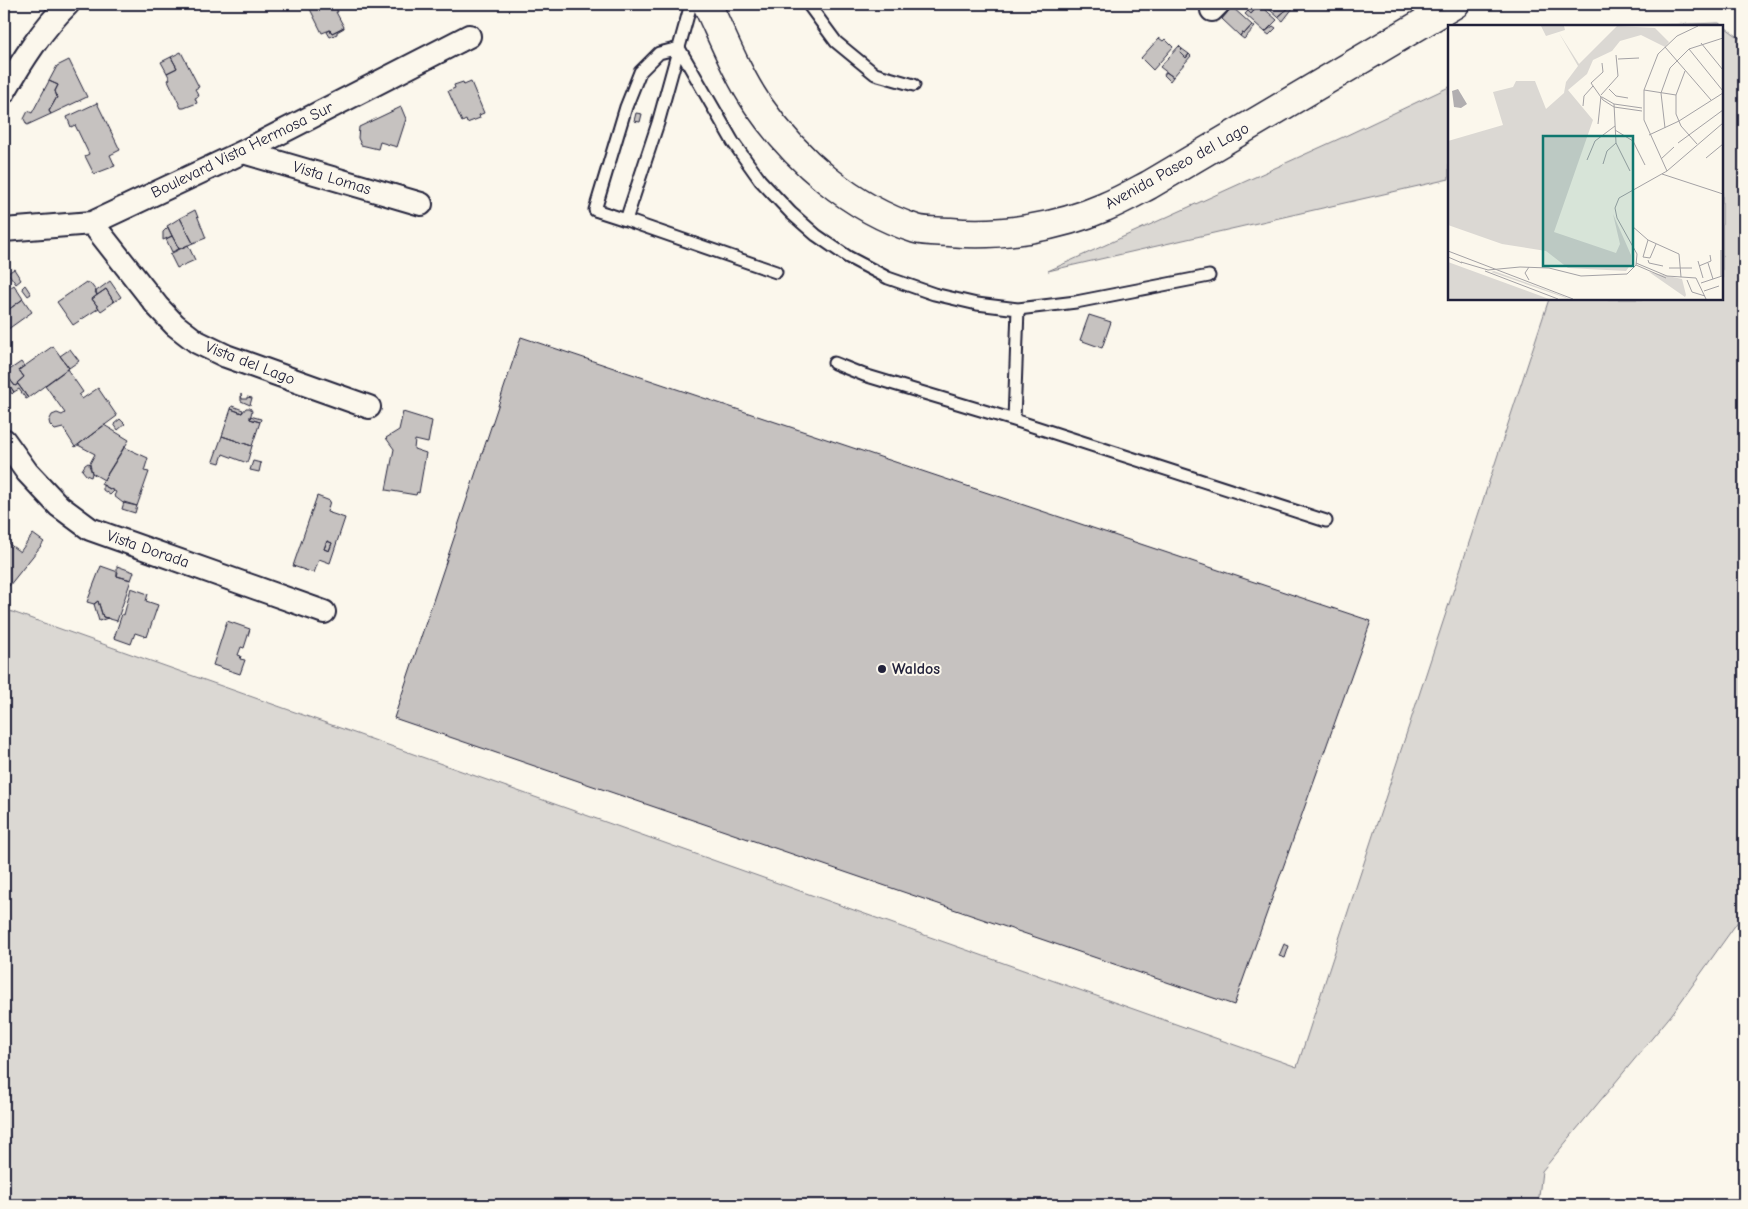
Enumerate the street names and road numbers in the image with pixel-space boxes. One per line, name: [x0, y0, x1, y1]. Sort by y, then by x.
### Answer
street label: Boulevard Vista Hermosa Sur: [148, 98, 336, 202]
street label: Avenida Paseo del Lago: [1102, 119, 1252, 213]
street label: Vista Lomas: [291, 158, 374, 199]
street label: Vista del Lago: [202, 338, 298, 388]
street label: Vista Dorada: [104, 526, 192, 572]

